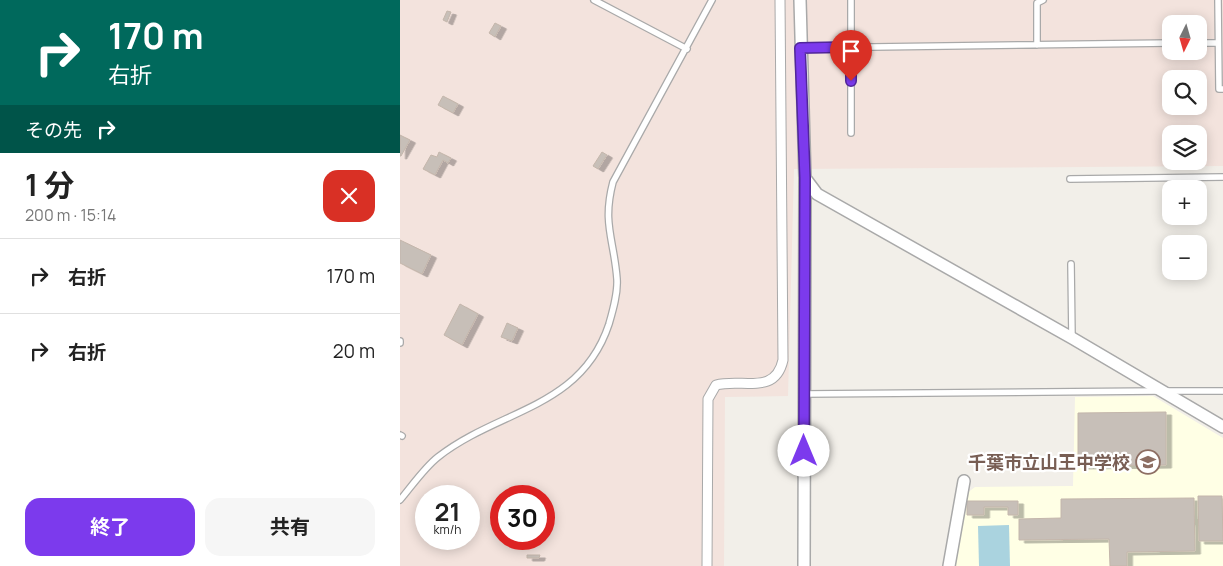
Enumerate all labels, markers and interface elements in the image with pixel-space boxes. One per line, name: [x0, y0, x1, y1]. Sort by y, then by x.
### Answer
text: 170 m: [108, 12, 204, 60]
north arrow: [1162, 15, 1208, 60]
map controls: [1162, 15, 1207, 280]
icon: right: [25, 20, 90, 85]
pin: [830, 30, 872, 81]
icon: arrive: [837, 37, 865, 65]
text: 右折: [108, 60, 152, 90]
button: search: [1162, 70, 1207, 115]
icon: right: [92, 115, 120, 143]
text: その先: [25, 117, 82, 143]
button: layers: [1162, 125, 1207, 170]
text: 1 分: [25, 164, 74, 205]
button: close: [323, 170, 375, 222]
button: +: [1162, 180, 1207, 225]
text: 200 m · 15:14: [25, 204, 116, 226]
button: −: [1162, 235, 1207, 280]
icon: right: [25, 262, 53, 290]
text: 170 m: [327, 263, 375, 289]
text: 右折: [68, 264, 106, 290]
icon: right: [25, 337, 53, 365]
text: 20 m: [333, 338, 375, 364]
text: 右折: [68, 339, 106, 365]
position arrow: [777, 424, 829, 476]
school or university icon: 千葉市立山王中学校: [1135, 449, 1161, 475]
place label: 千葉市立山王中学校: [968, 450, 1130, 474]
speed limit sign: 30: [490, 485, 555, 550]
text: 21: [435, 494, 460, 529]
button: 終了: [25, 498, 195, 556]
button: 共有: [205, 498, 375, 556]
text: km/h: [434, 521, 461, 538]

